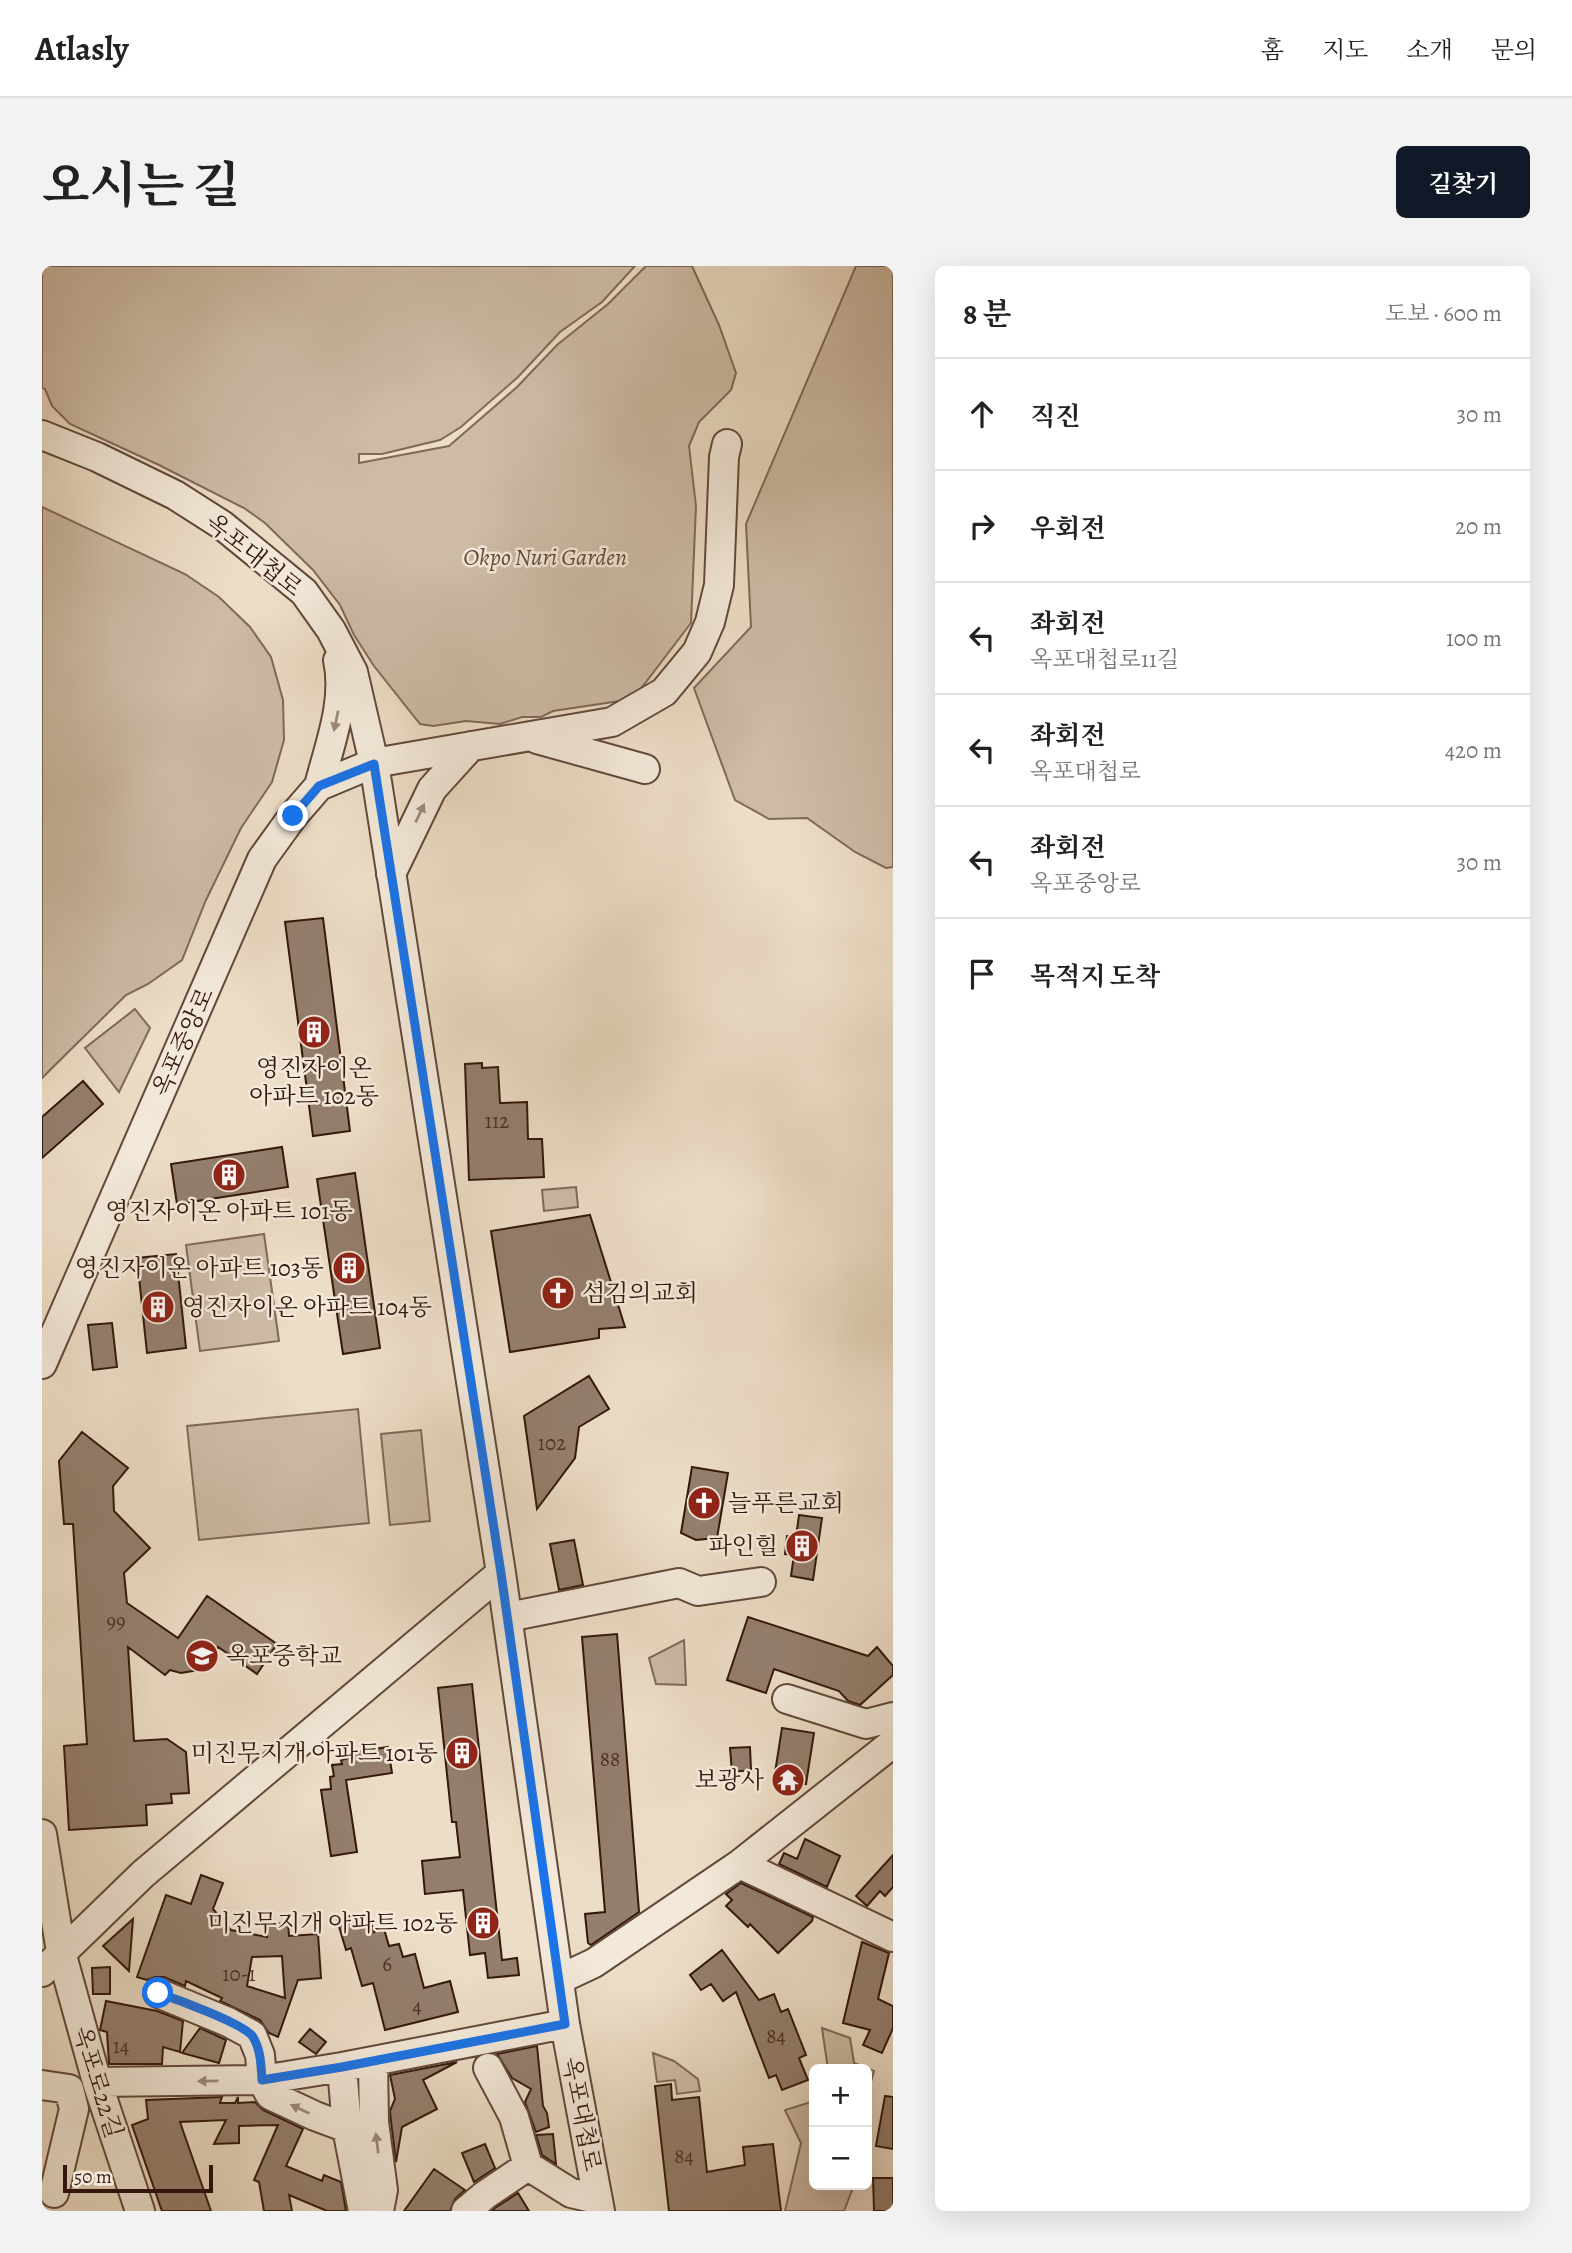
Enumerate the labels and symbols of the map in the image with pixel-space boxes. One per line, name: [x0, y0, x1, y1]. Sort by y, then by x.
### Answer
street label: 옥포대첩로: [199, 506, 309, 604]
park label: Okpo Nuri Garden: [463, 541, 627, 573]
one-way arrow: [330, 711, 341, 733]
route end: [277, 800, 308, 831]
one-way arrow: [415, 803, 426, 823]
street label: 옥포중앙로: [145, 983, 221, 1101]
building icon: 영진자이온 아파트 102동: [295, 1013, 333, 1051]
place label: 영진자이온 아파트 102동: [249, 1052, 379, 1112]
house number: 112: [485, 1107, 509, 1135]
building icon: 영진자이온 아파트 101동: [210, 1156, 248, 1194]
place label: 영진자이온 아파트 101동: [105, 1195, 353, 1227]
building icon: 영진자이온 아파트 103동: [330, 1249, 368, 1287]
place label: 영진자이온 아파트 103동: [75, 1252, 324, 1284]
church icon: 섬김의교회: [539, 1274, 577, 1312]
place label: 섬김의교회: [582, 1277, 698, 1309]
building icon: 영진자이온 아파트 104동: [139, 1288, 177, 1326]
place label: 영진자이온 아파트 104동: [182, 1291, 432, 1323]
house number: 102: [538, 1429, 566, 1457]
church icon: 늘푸른교회: [685, 1484, 723, 1522]
place label: 늘푸른교회: [728, 1487, 844, 1519]
building icon: 파인힐: [783, 1527, 821, 1565]
place label: 파인힐: [708, 1530, 778, 1562]
house number: 99: [106, 1607, 126, 1635]
school or university icon: 옥포중학교: [183, 1637, 221, 1675]
place label: 옥포중학교: [226, 1640, 342, 1672]
building icon: 미진무지개 아파트 101동: [443, 1734, 481, 1772]
place label: 미진무지개 아파트 101동: [191, 1737, 438, 1769]
house number: 88: [600, 1745, 620, 1773]
temple icon: 보광사: [769, 1761, 807, 1799]
place label: 보광사: [694, 1764, 764, 1796]
building icon: 미진무지개 아파트 102동: [464, 1904, 502, 1942]
place label: 미진무지개 아파트 102동: [207, 1907, 458, 1939]
house number: 6: [382, 1950, 392, 1978]
house number: 10-1: [222, 1960, 256, 1988]
route start: [142, 1977, 173, 2008]
house number: 4: [412, 1992, 422, 2020]
street label: 옥포로22길: [66, 2022, 130, 2142]
house number: 84: [766, 2022, 786, 2050]
house number: 14: [113, 2032, 129, 2060]
street label: 옥포대첩로: [555, 2054, 609, 2174]
one-way arrow: [197, 2075, 219, 2087]
one-way arrow: [290, 2103, 310, 2115]
one-way arrow: [372, 2132, 383, 2154]
house number: 84: [674, 2142, 694, 2170]
scale bar: [63, 2162, 214, 2194]

